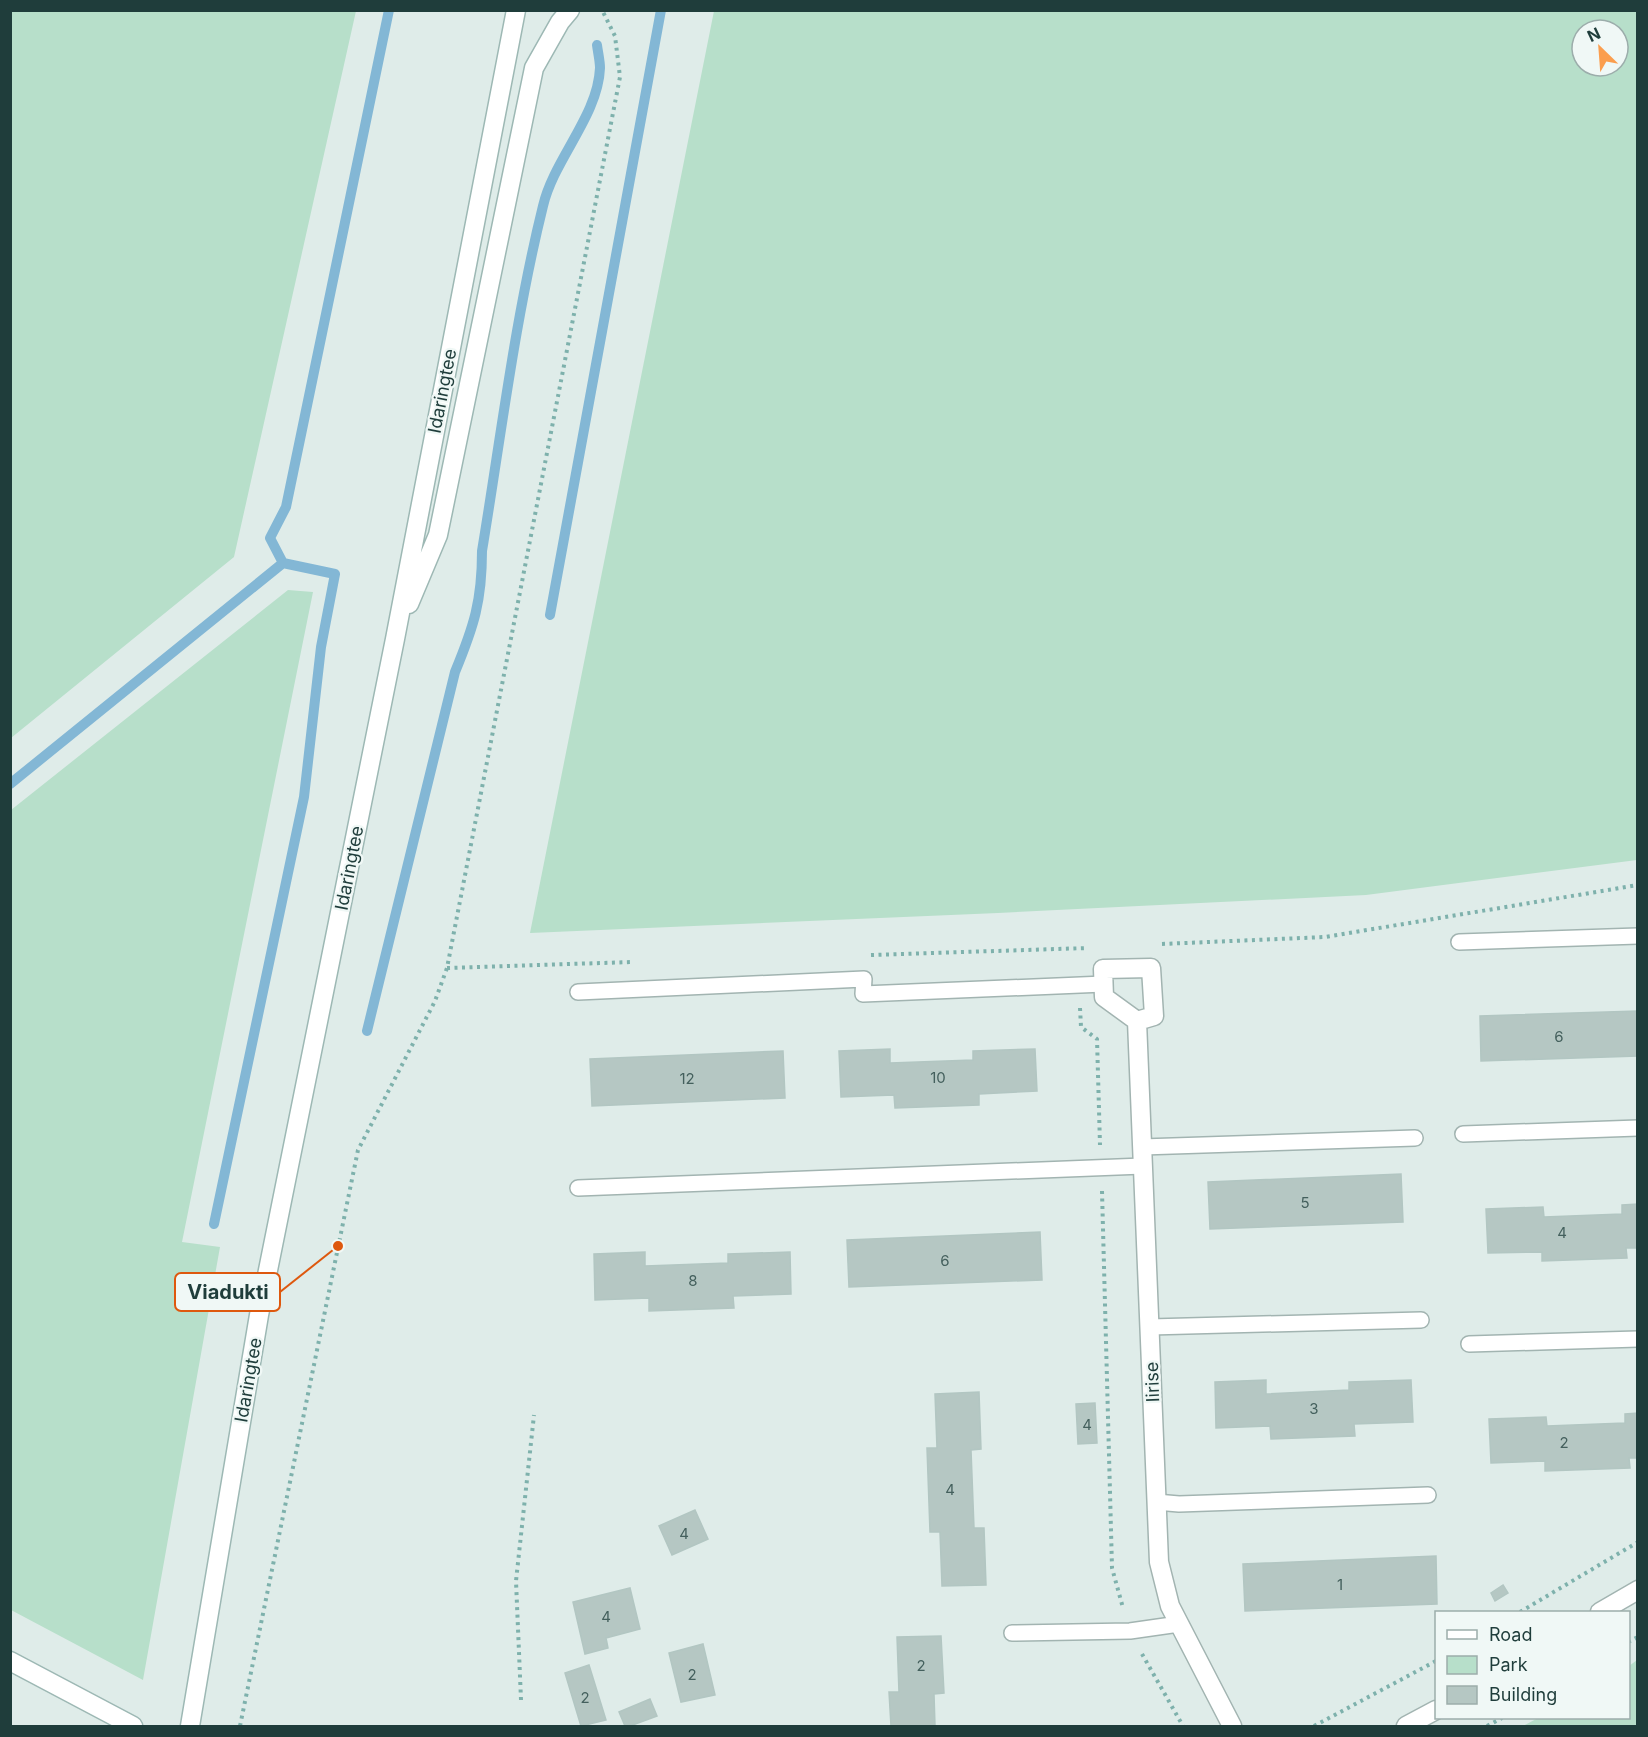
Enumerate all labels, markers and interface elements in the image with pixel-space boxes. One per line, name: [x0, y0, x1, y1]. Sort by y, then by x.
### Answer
north arrow: [1570, 18, 1630, 78]
text: N: [1584, 23, 1603, 46]
street label: Idaringtee: [424, 347, 460, 435]
street label: Idaringtee: [331, 824, 367, 912]
house number: 6: [1554, 1027, 1564, 1046]
house number: 10: [930, 1068, 946, 1087]
house number: 12: [679, 1069, 695, 1088]
house number: 5: [1300, 1193, 1310, 1212]
house number: 4: [1557, 1223, 1567, 1242]
house number: 6: [940, 1251, 950, 1270]
house number: 8: [688, 1271, 698, 1290]
callout: Viadukti: [175, 1273, 280, 1311]
text: Viadukti: [187, 1280, 269, 1304]
street label: Idaringtee: [230, 1336, 266, 1424]
street label: Iirise: [1141, 1361, 1163, 1403]
house number: 3: [1309, 1399, 1319, 1418]
house number: 4: [1082, 1415, 1092, 1434]
house number: 2: [1559, 1433, 1569, 1452]
house number: 4: [945, 1480, 955, 1499]
house number: 4: [679, 1524, 689, 1543]
house number: 1: [1337, 1575, 1343, 1594]
house number: 4: [601, 1607, 611, 1626]
legend: [1435, 1611, 1630, 1719]
text: Road: [1489, 1624, 1532, 1645]
text: Park: [1489, 1654, 1528, 1675]
house number: 2: [916, 1656, 926, 1675]
house number: 2: [687, 1665, 697, 1684]
text: Building: [1489, 1684, 1557, 1705]
house number: 2: [580, 1688, 590, 1707]

